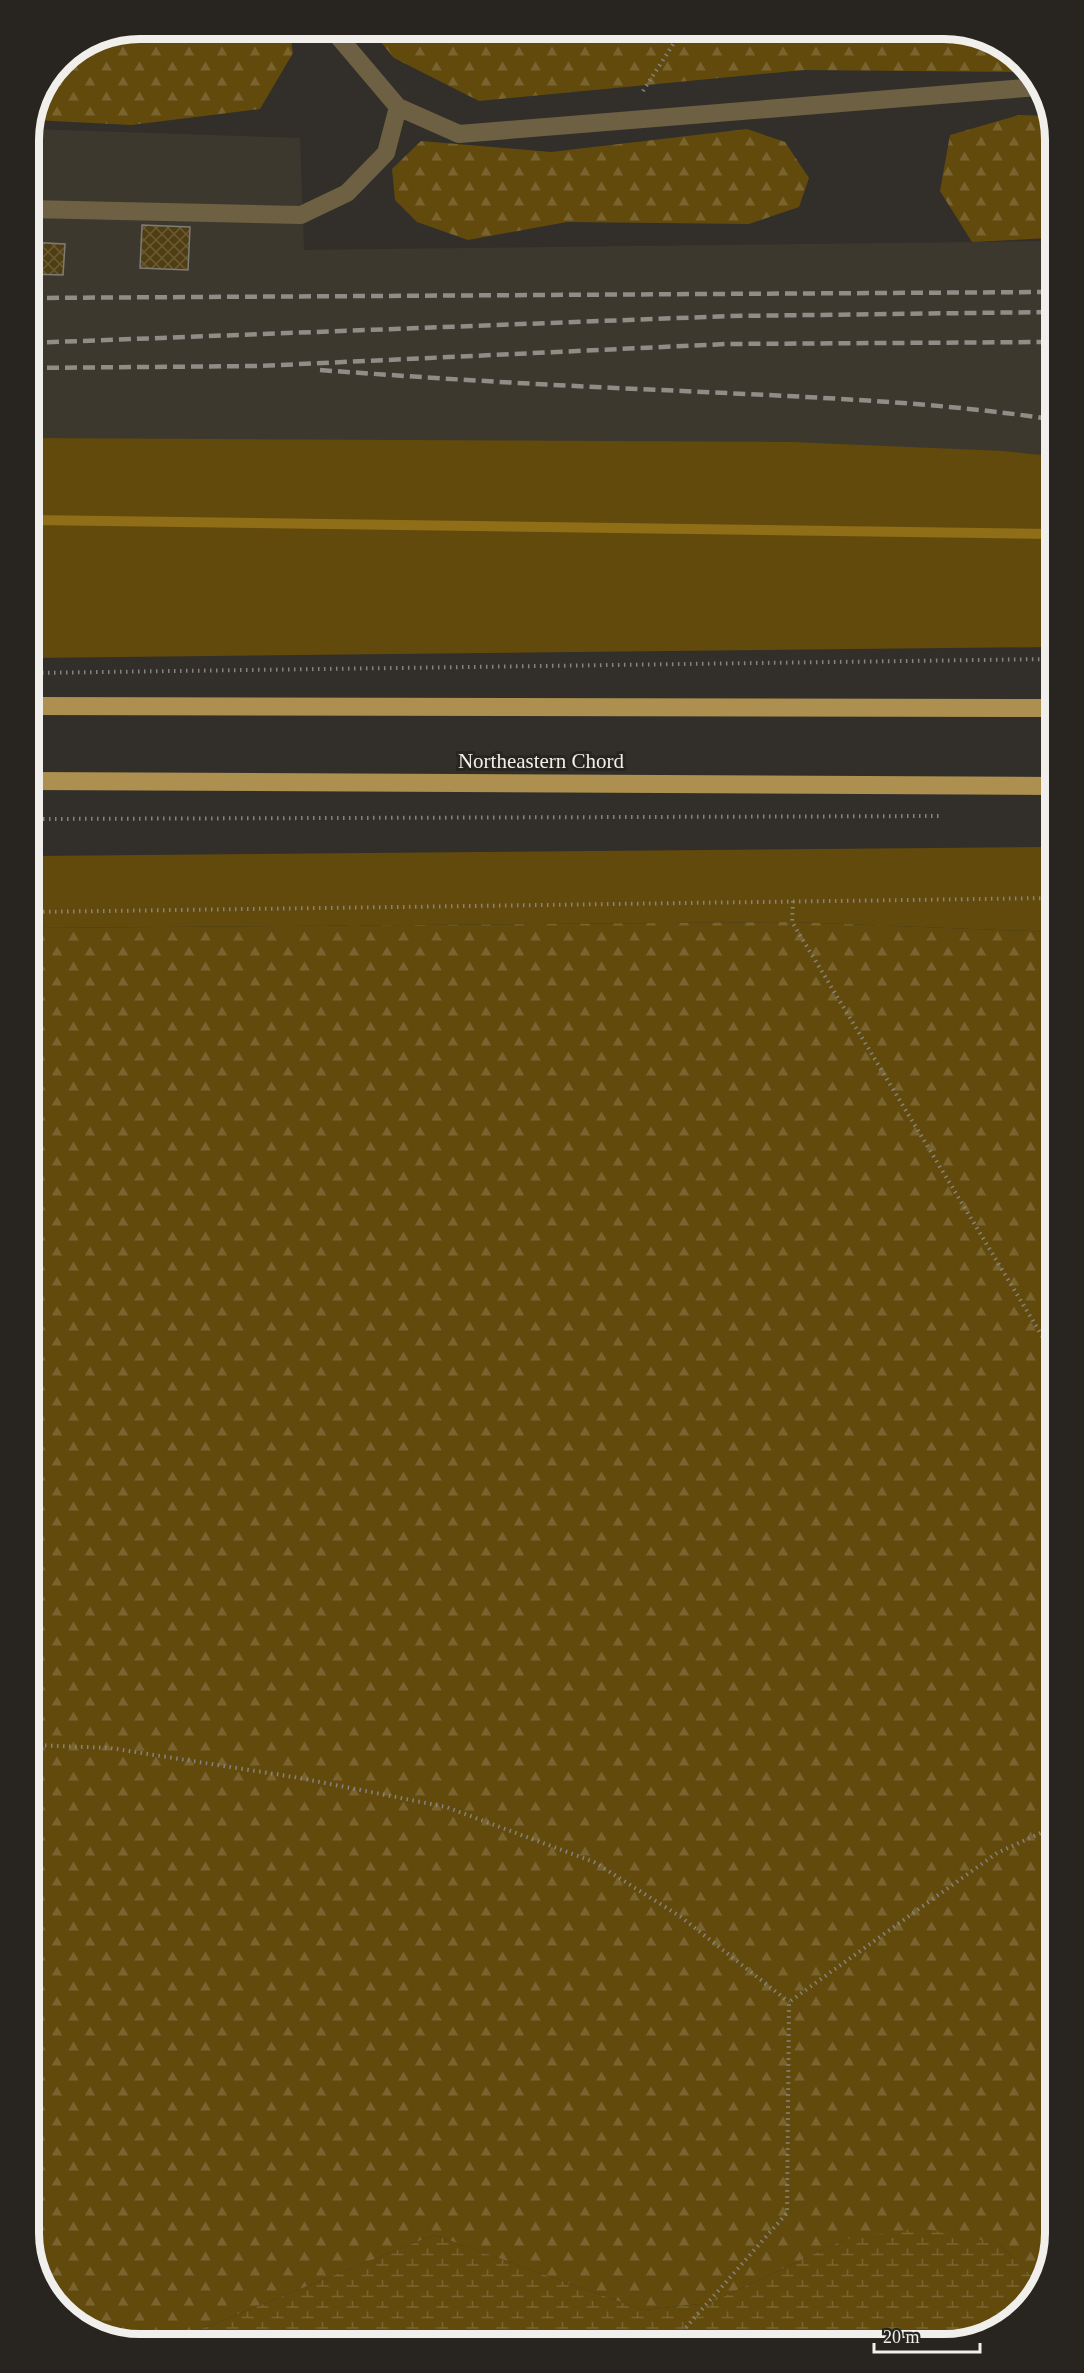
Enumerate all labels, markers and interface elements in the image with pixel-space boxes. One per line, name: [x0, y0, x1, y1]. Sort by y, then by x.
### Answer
street label: Northeastern Chord: [458, 749, 625, 773]
scale bar: [874, 2316, 980, 2354]
text: 20 m: [883, 2327, 920, 2347]

